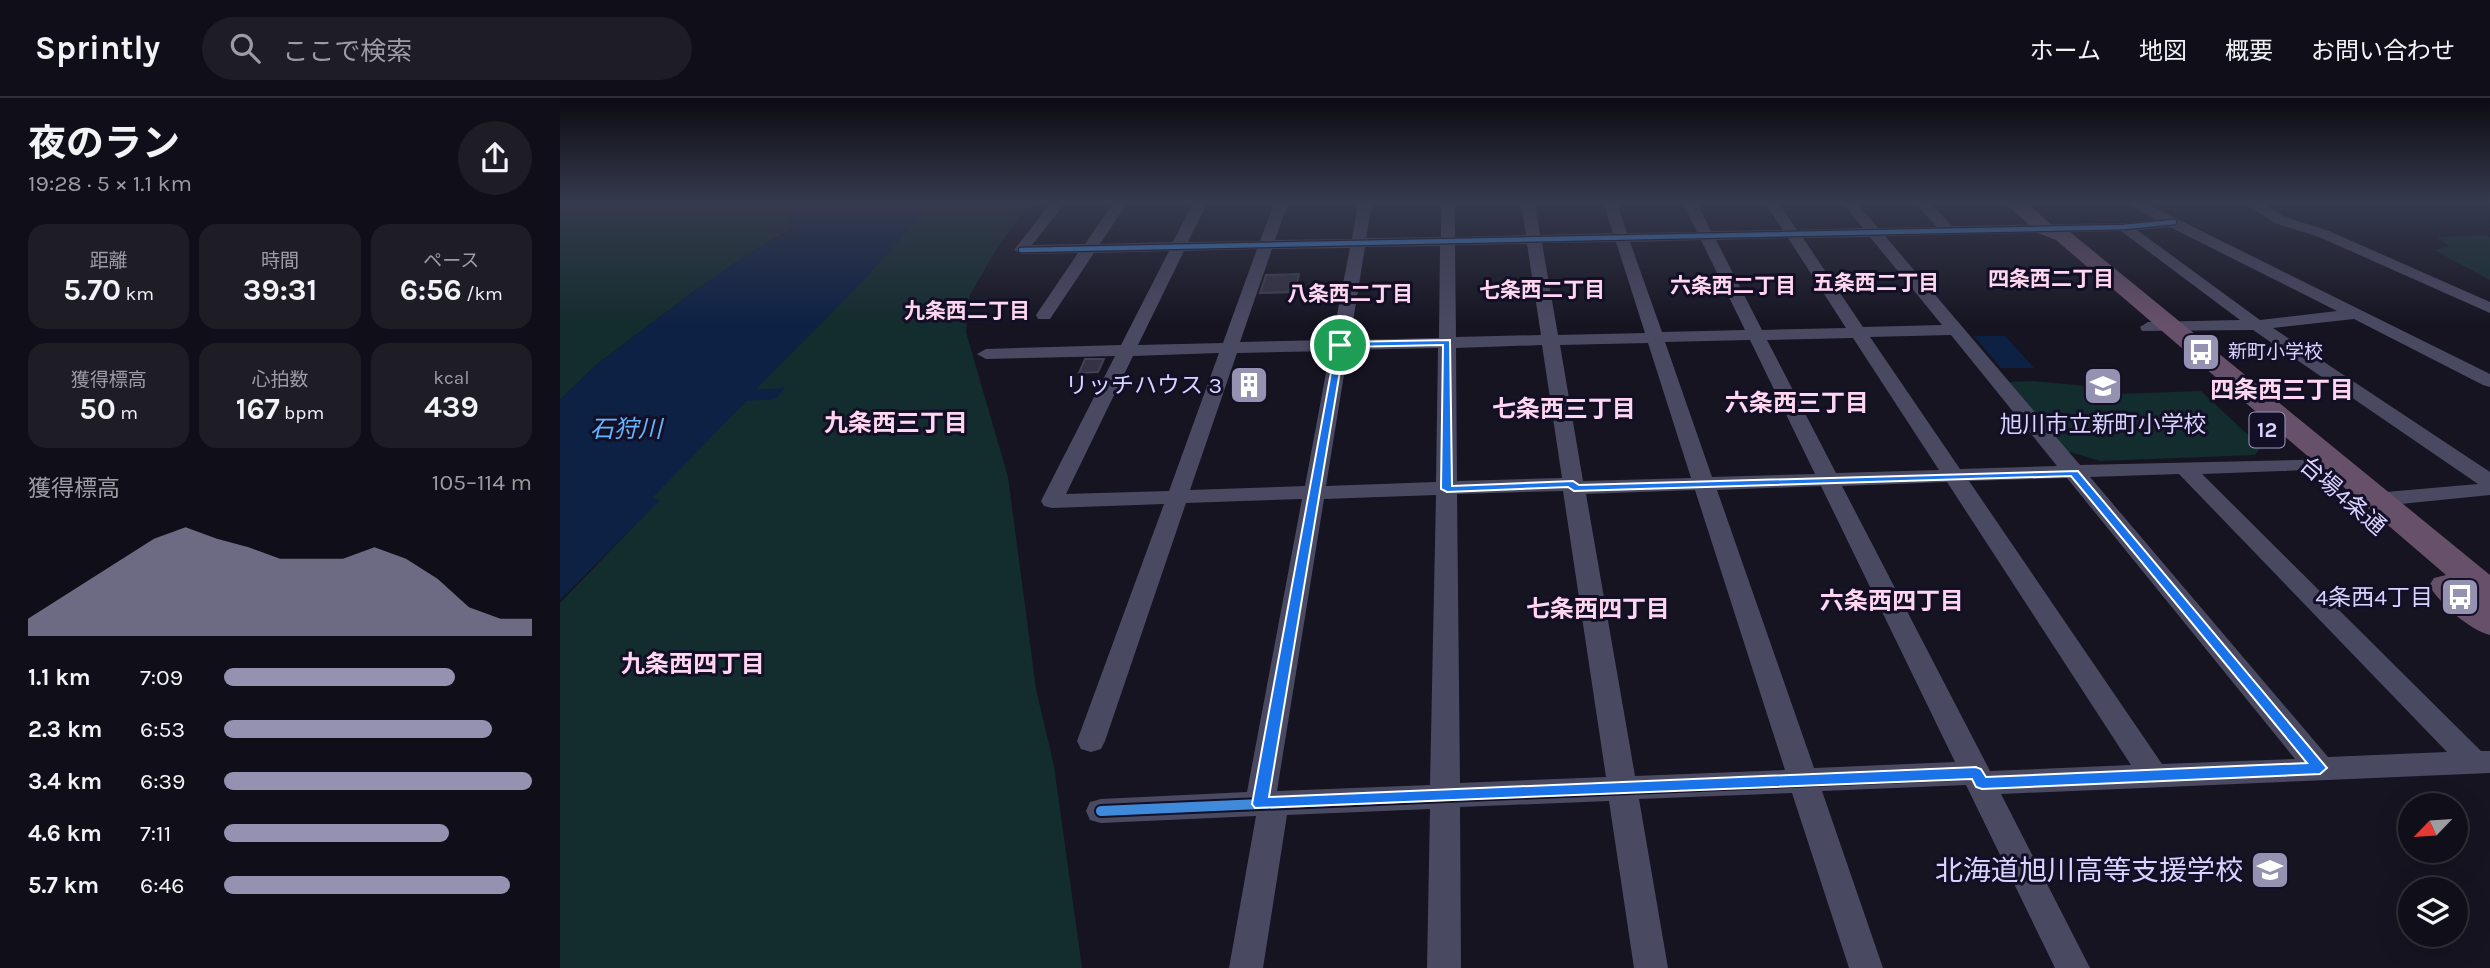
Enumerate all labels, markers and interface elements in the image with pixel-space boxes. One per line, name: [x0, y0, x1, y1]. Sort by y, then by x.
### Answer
search box: [202, 17, 692, 80]
text: Sprintly: [35, 29, 160, 67]
icon: search: [226, 29, 264, 67]
text: ここで検索: [282, 36, 412, 67]
text: ホーム: [2030, 37, 2101, 65]
text: 地図: [2139, 37, 2187, 65]
text: 概要: [2225, 37, 2273, 65]
text: お問い合わせ: [2311, 37, 2455, 65]
text: 夜のラン: [28, 121, 180, 166]
button: share: [458, 121, 532, 195]
text: 19:28 · 5 × 1.1 km: [28, 170, 192, 197]
text: 距離: [90, 250, 128, 272]
text: 時間: [261, 250, 299, 272]
text: ペース: [423, 250, 479, 272]
district label: 四条西二丁目: [1988, 267, 2114, 291]
district label: 五条西二丁目: [1813, 271, 1939, 295]
text: 5.70: [63, 272, 121, 308]
text: 39:31: [243, 272, 317, 308]
text: 6:56: [400, 272, 462, 308]
district label: 六条西二丁目: [1670, 274, 1796, 298]
district label: 七条西二丁目: [1479, 278, 1605, 302]
district label: 八条西二丁目: [1287, 282, 1413, 306]
text: km: [121, 283, 154, 305]
text: /km: [462, 283, 503, 305]
district label: 九条西二丁目: [904, 299, 1030, 323]
pin: [1310, 315, 1370, 375]
icon: arrive: [1321, 326, 1359, 364]
bus stop icon: 新町小学校: [2180, 331, 2222, 373]
place label: 新町小学校: [2228, 341, 2323, 363]
building icon: リッチハウス 3: [1228, 364, 1270, 406]
school or university icon: 旭川市立新町小学校: [2082, 365, 2124, 407]
text: kcal: [433, 367, 469, 389]
text: 獲得標高: [71, 369, 147, 391]
text: 心拍数: [251, 369, 309, 391]
place label: リッチハウス 3: [1065, 372, 1222, 399]
district label: 四条西三丁目: [2210, 376, 2354, 404]
text: 439: [424, 389, 479, 425]
district label: 六条西三丁目: [1725, 389, 1869, 417]
text: 50: [79, 391, 116, 427]
text: 167: [236, 391, 280, 427]
district label: 七条西三丁目: [1492, 395, 1636, 423]
text: m: [116, 402, 138, 424]
text: bpm: [280, 402, 324, 424]
district label: 九条西三丁目: [824, 409, 968, 437]
place label: 旭川市立新町小学校: [2000, 411, 2207, 438]
road number: 12: [2250, 412, 2284, 448]
water label: 石狩川: [590, 415, 665, 443]
street label: 台場4条通: [2295, 451, 2391, 541]
text: 105–114 m: [432, 469, 532, 496]
text: 獲得標高: [28, 475, 120, 502]
bus stop icon: 4条西4丁目: [2439, 576, 2481, 618]
place label: 4条西4丁目: [2315, 584, 2433, 611]
district label: 六条西四丁目: [1820, 587, 1964, 615]
district label: 七条西四丁目: [1526, 595, 1670, 623]
district label: 九条西四丁目: [621, 650, 765, 678]
text: 1.1 km: [28, 664, 91, 691]
text: 7:09: [140, 664, 183, 691]
text: 2.3 km: [28, 716, 102, 743]
text: 6:53: [140, 716, 185, 743]
text: 3.4 km: [28, 768, 102, 795]
text: 6:39: [140, 768, 185, 795]
north arrow: [2398, 793, 2468, 863]
map controls: [2398, 793, 2468, 947]
text: 4.6 km: [28, 820, 102, 847]
text: 7:11: [140, 820, 171, 847]
school or university icon: 北海道旭川高等支援学校: [2249, 849, 2291, 891]
place label: 北海道旭川高等支援学校: [1935, 854, 2243, 887]
text: 5.7 km: [28, 872, 99, 899]
text: 6:46: [140, 872, 184, 899]
button: layers: [2398, 877, 2468, 947]

